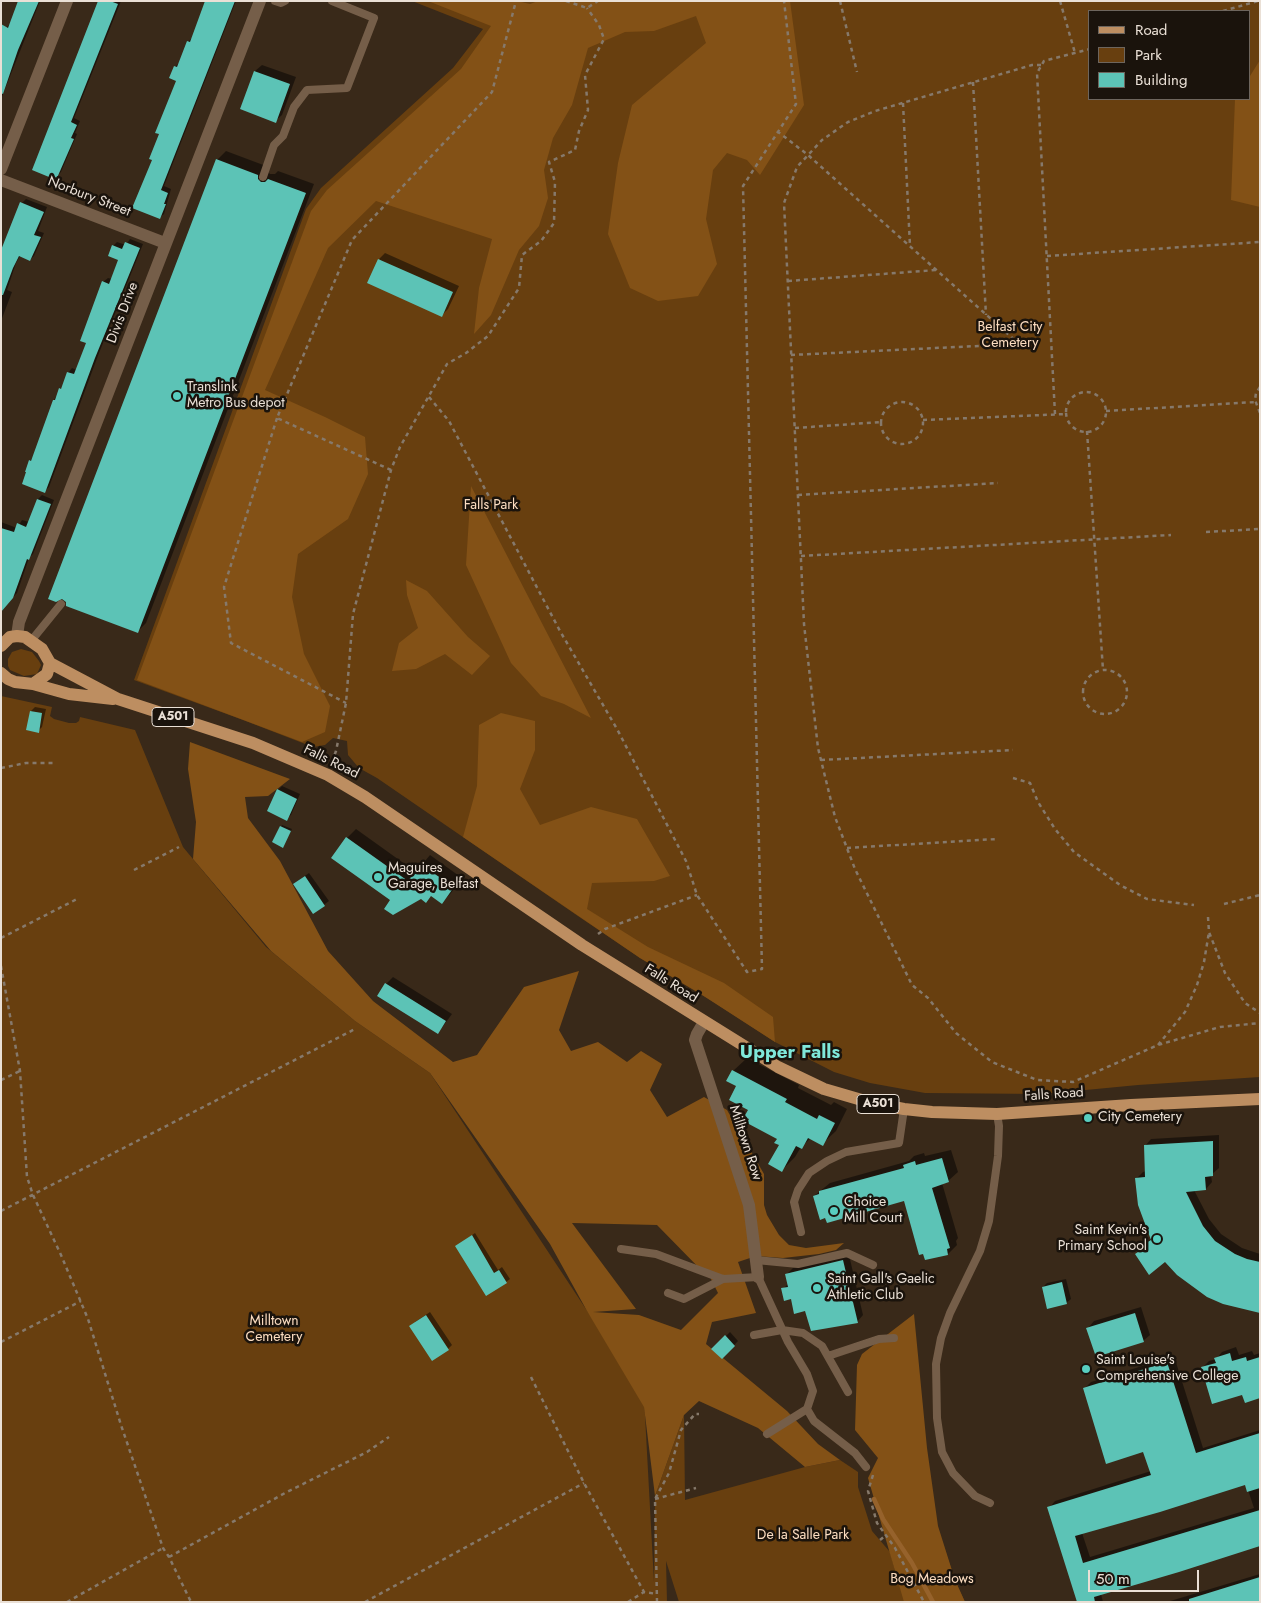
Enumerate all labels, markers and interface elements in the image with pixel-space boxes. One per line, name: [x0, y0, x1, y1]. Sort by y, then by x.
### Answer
legend: [1088, 10, 1251, 100]
text: Road: [1135, 19, 1167, 41]
text: Park: [1135, 44, 1162, 66]
text: Building: [1135, 69, 1187, 91]
street label: Norbury Street: [45, 173, 133, 221]
street label: Divis Drive: [104, 280, 142, 346]
park label: Belfast City Cemetery: [978, 320, 1042, 352]
place label: Translink Metro Bus depot: [187, 380, 285, 412]
marker: Translink Metro Bus depot: [171, 390, 183, 402]
park label: Falls Park: [464, 498, 518, 514]
road number: A501: [152, 708, 194, 726]
street label: Falls Road: [300, 741, 362, 783]
place label: Maguires Garage, Belfast: [388, 861, 478, 894]
marker: Maguires Garage, Belfast: [372, 871, 384, 883]
street label: Falls Road: [641, 961, 701, 1007]
district label: Upper Falls: [740, 1042, 840, 1064]
street label: Falls Road: [1024, 1085, 1084, 1105]
road number: A501: [857, 1094, 899, 1114]
street label: Milltown Row: [725, 1103, 765, 1183]
place label: City Cemetery: [1098, 1110, 1182, 1126]
marker: City Cemetery: [1082, 1112, 1094, 1124]
place label: Choice Mill Court: [844, 1195, 902, 1228]
marker: Choice Mill Court: [828, 1205, 840, 1217]
place label: Saint Kevin's Primary School: [1058, 1223, 1147, 1256]
marker: Saint Kevin's Primary School: [1151, 1233, 1163, 1245]
place label: Saint Gall's Gaelic Athletic Club: [827, 1272, 935, 1304]
marker: Saint Gall's Gaelic Athletic Club: [811, 1282, 823, 1294]
park label: Milltown Cemetery: [246, 1314, 302, 1346]
place label: Saint Louise's Comprehensive College: [1096, 1353, 1239, 1385]
marker: Saint Louise's Comprehensive College: [1080, 1363, 1092, 1375]
park label: De la Salle Park: [757, 1528, 849, 1544]
scale bar: [1091, 1560, 1202, 1592]
text: 50 m: [1096, 1568, 1130, 1590]
park label: Bog Meadows: [890, 1572, 974, 1588]

